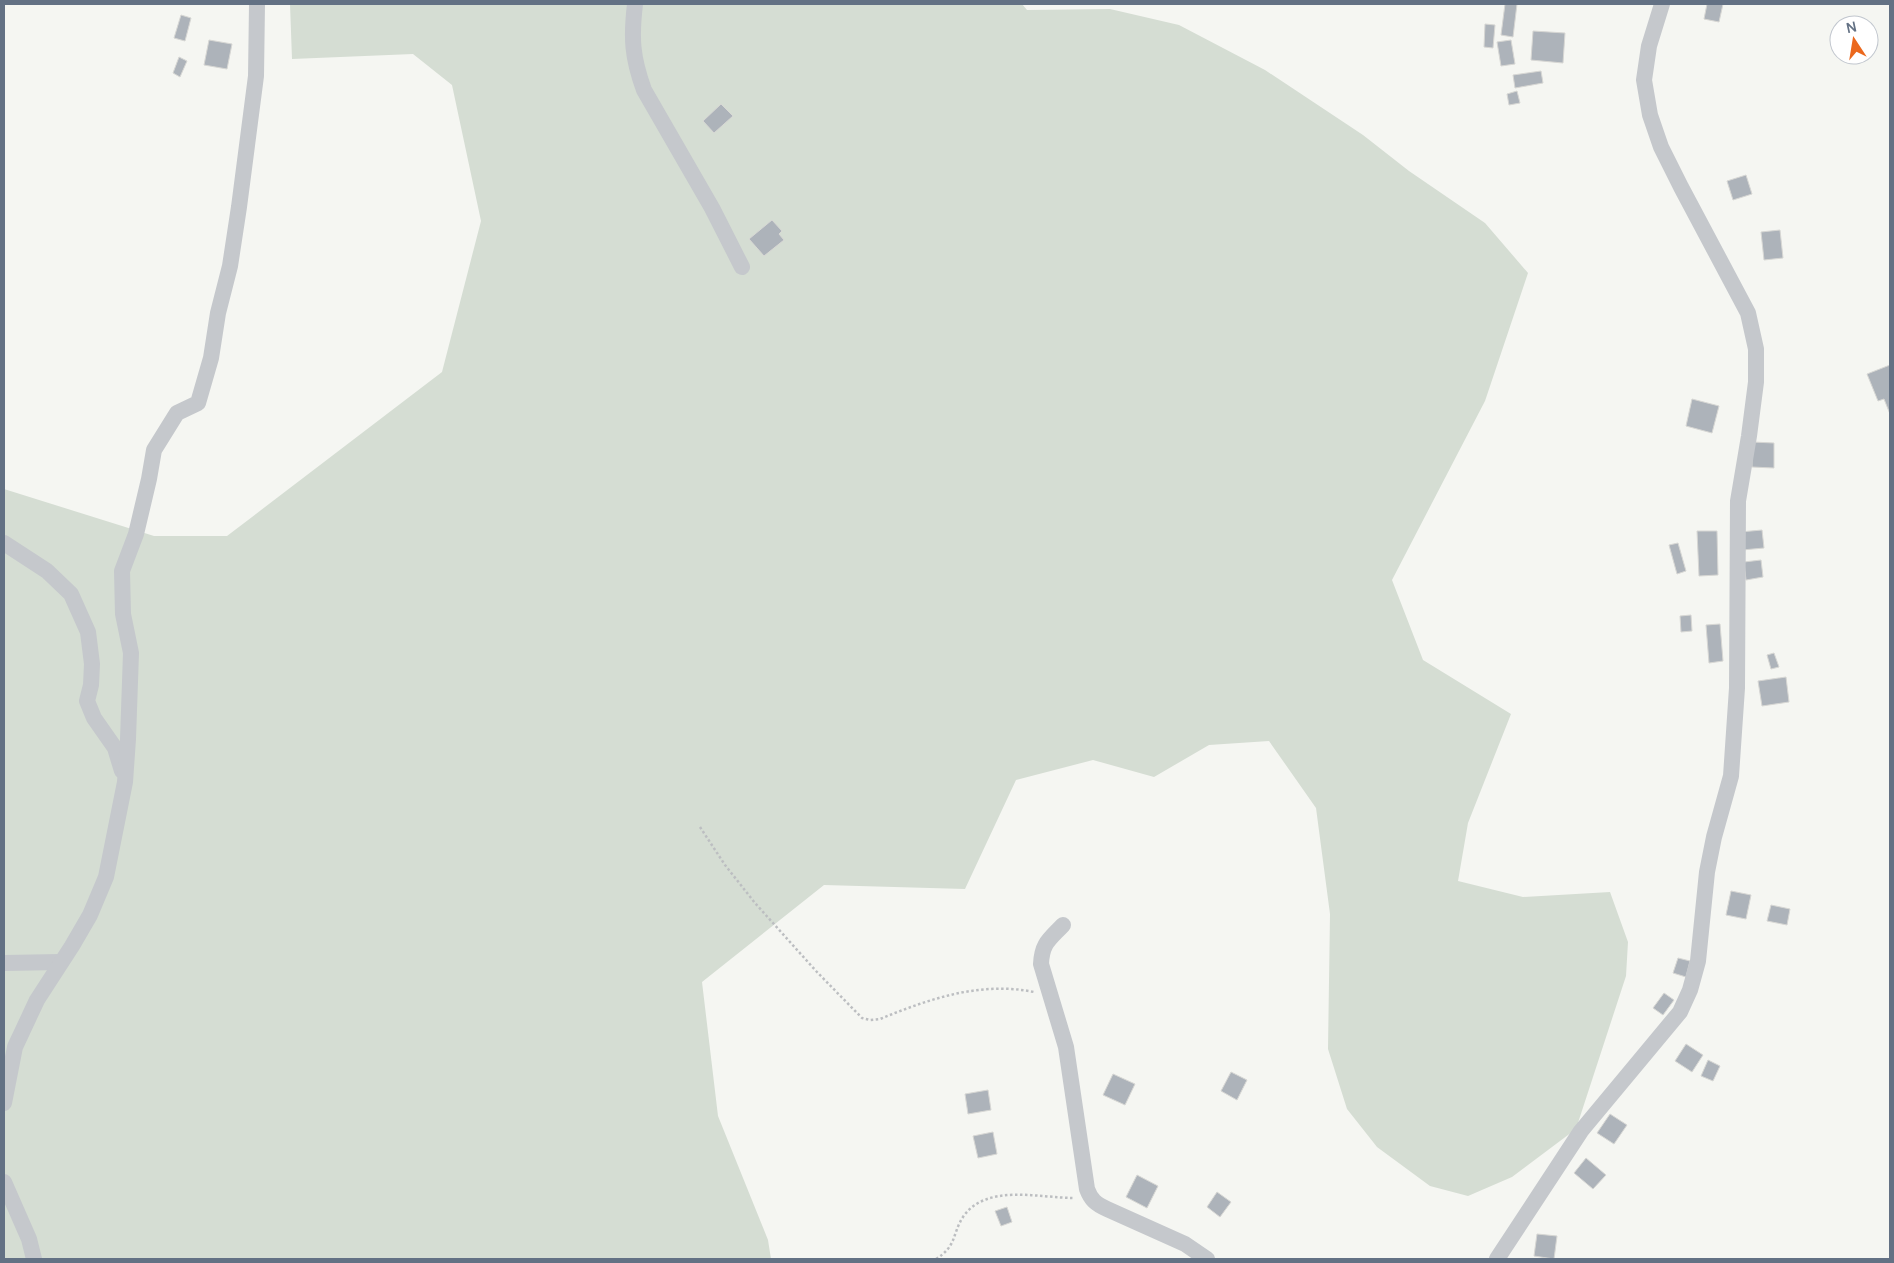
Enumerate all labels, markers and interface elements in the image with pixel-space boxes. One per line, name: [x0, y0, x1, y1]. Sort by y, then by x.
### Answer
north arrow: [1829, 15, 1879, 65]
text: N: [1844, 16, 1858, 37]

